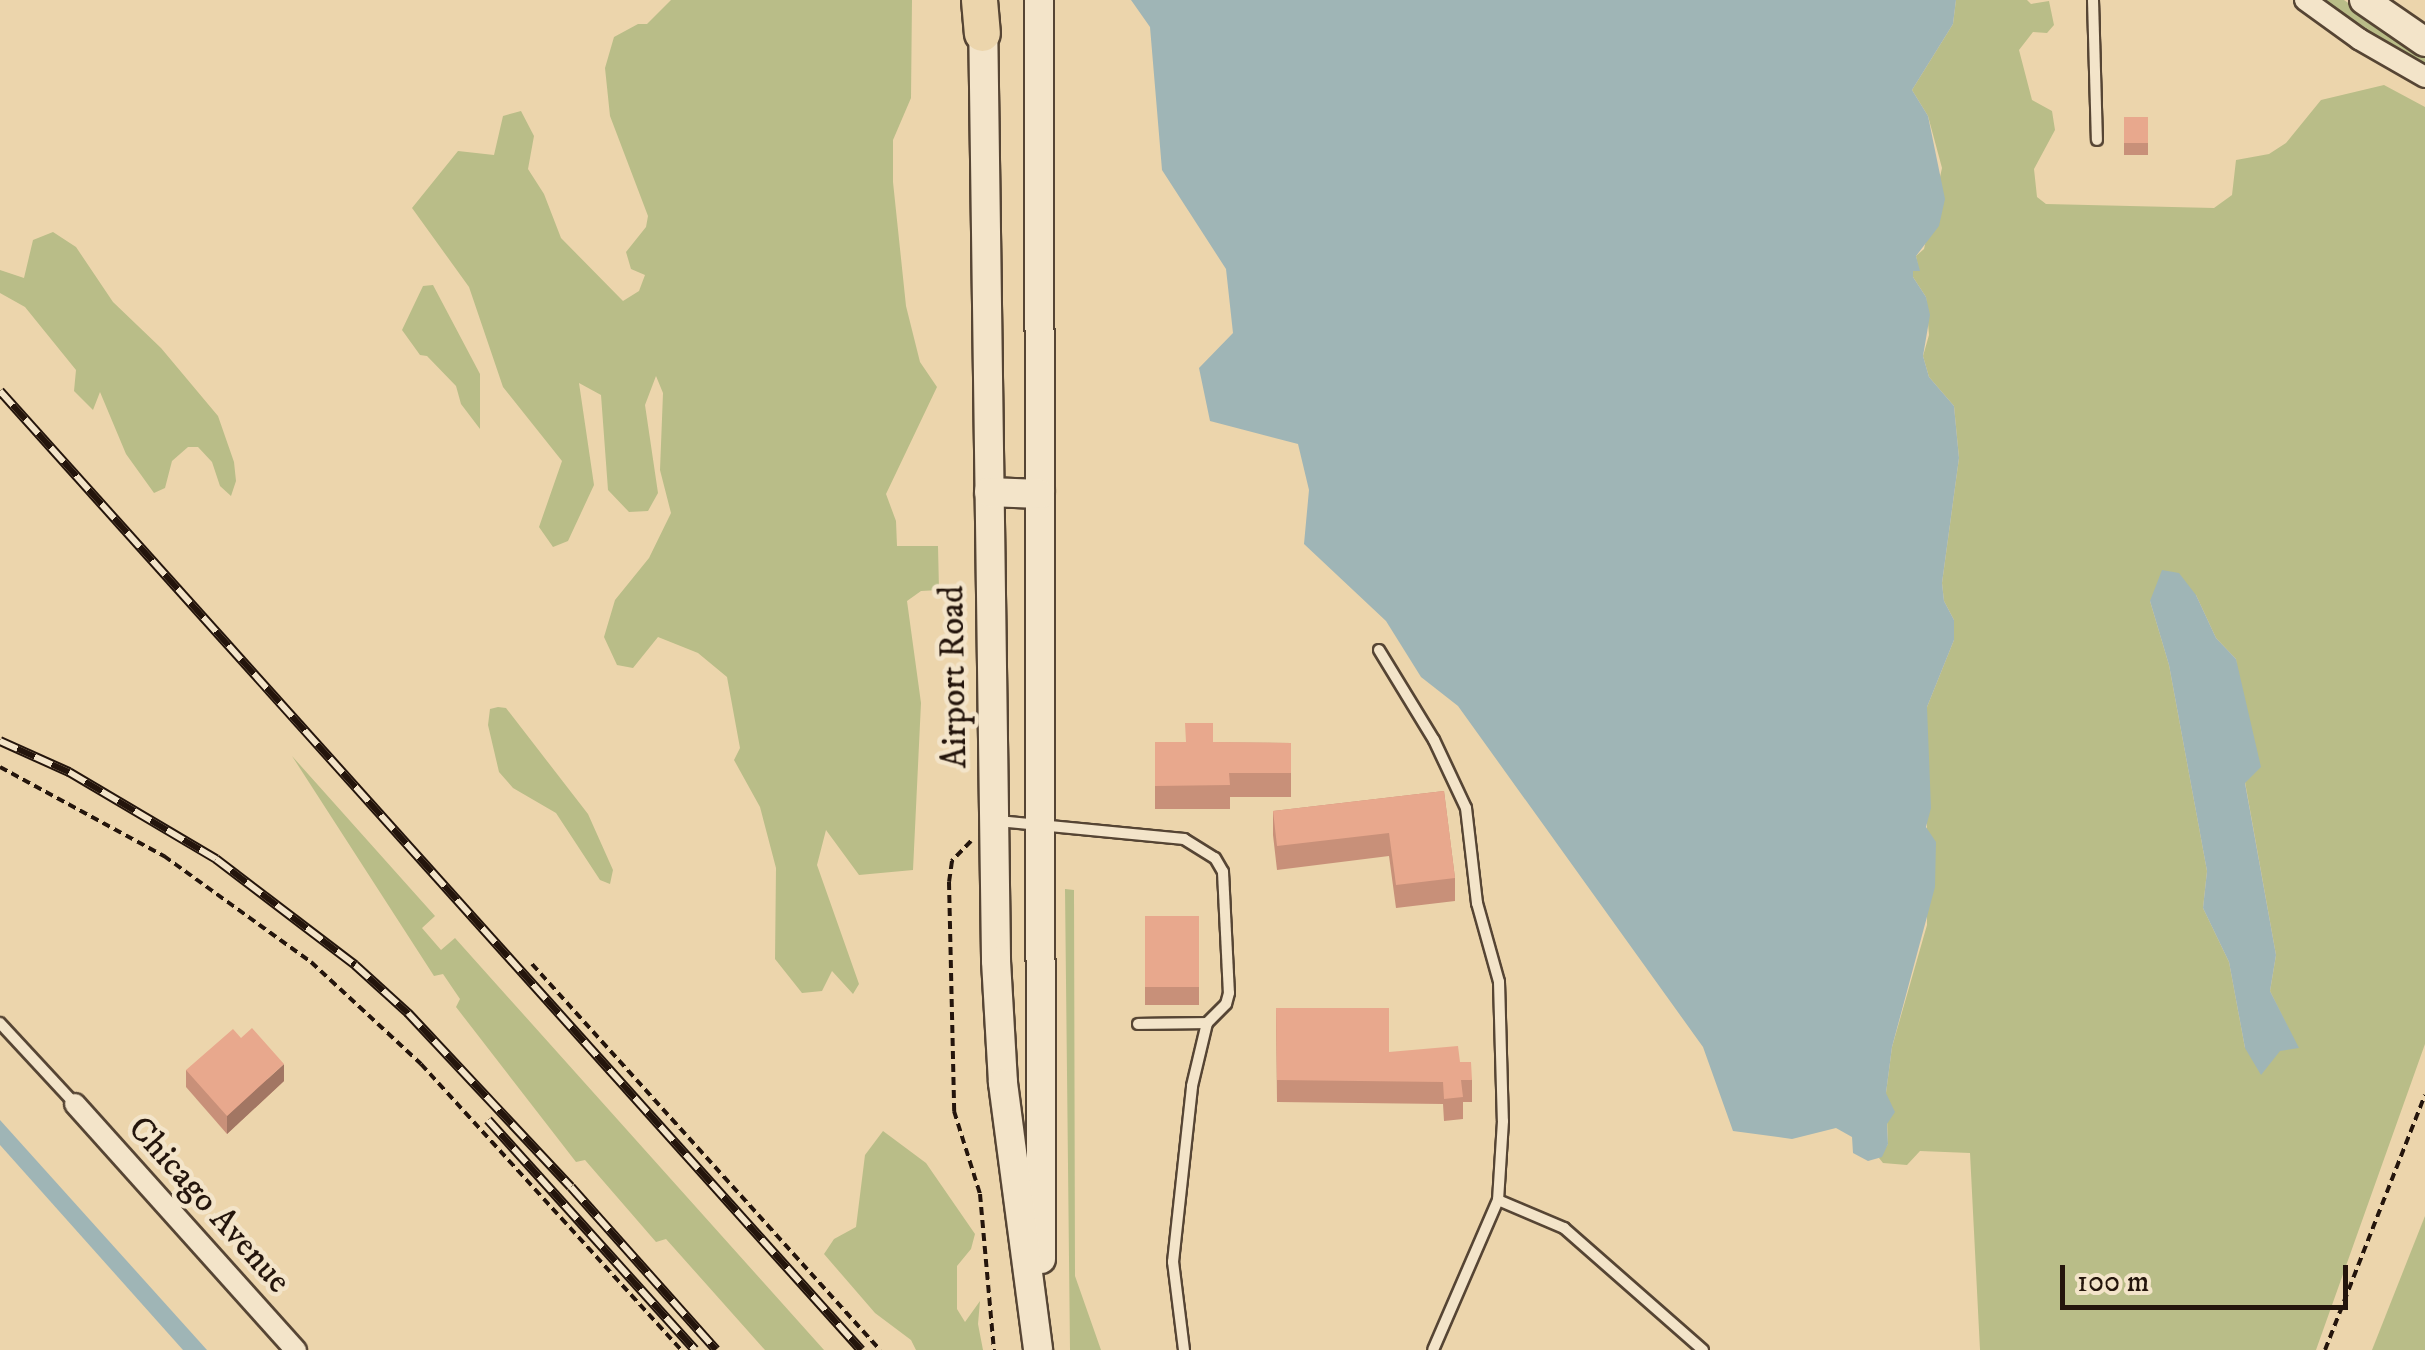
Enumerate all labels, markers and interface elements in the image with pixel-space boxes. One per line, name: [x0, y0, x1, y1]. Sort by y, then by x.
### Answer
street label: Airport Road: [931, 585, 977, 769]
street label: Chicago Avenue: [119, 1108, 299, 1302]
scale bar: [2065, 1245, 2352, 1307]
text: 100 m: [2077, 1264, 2149, 1301]

